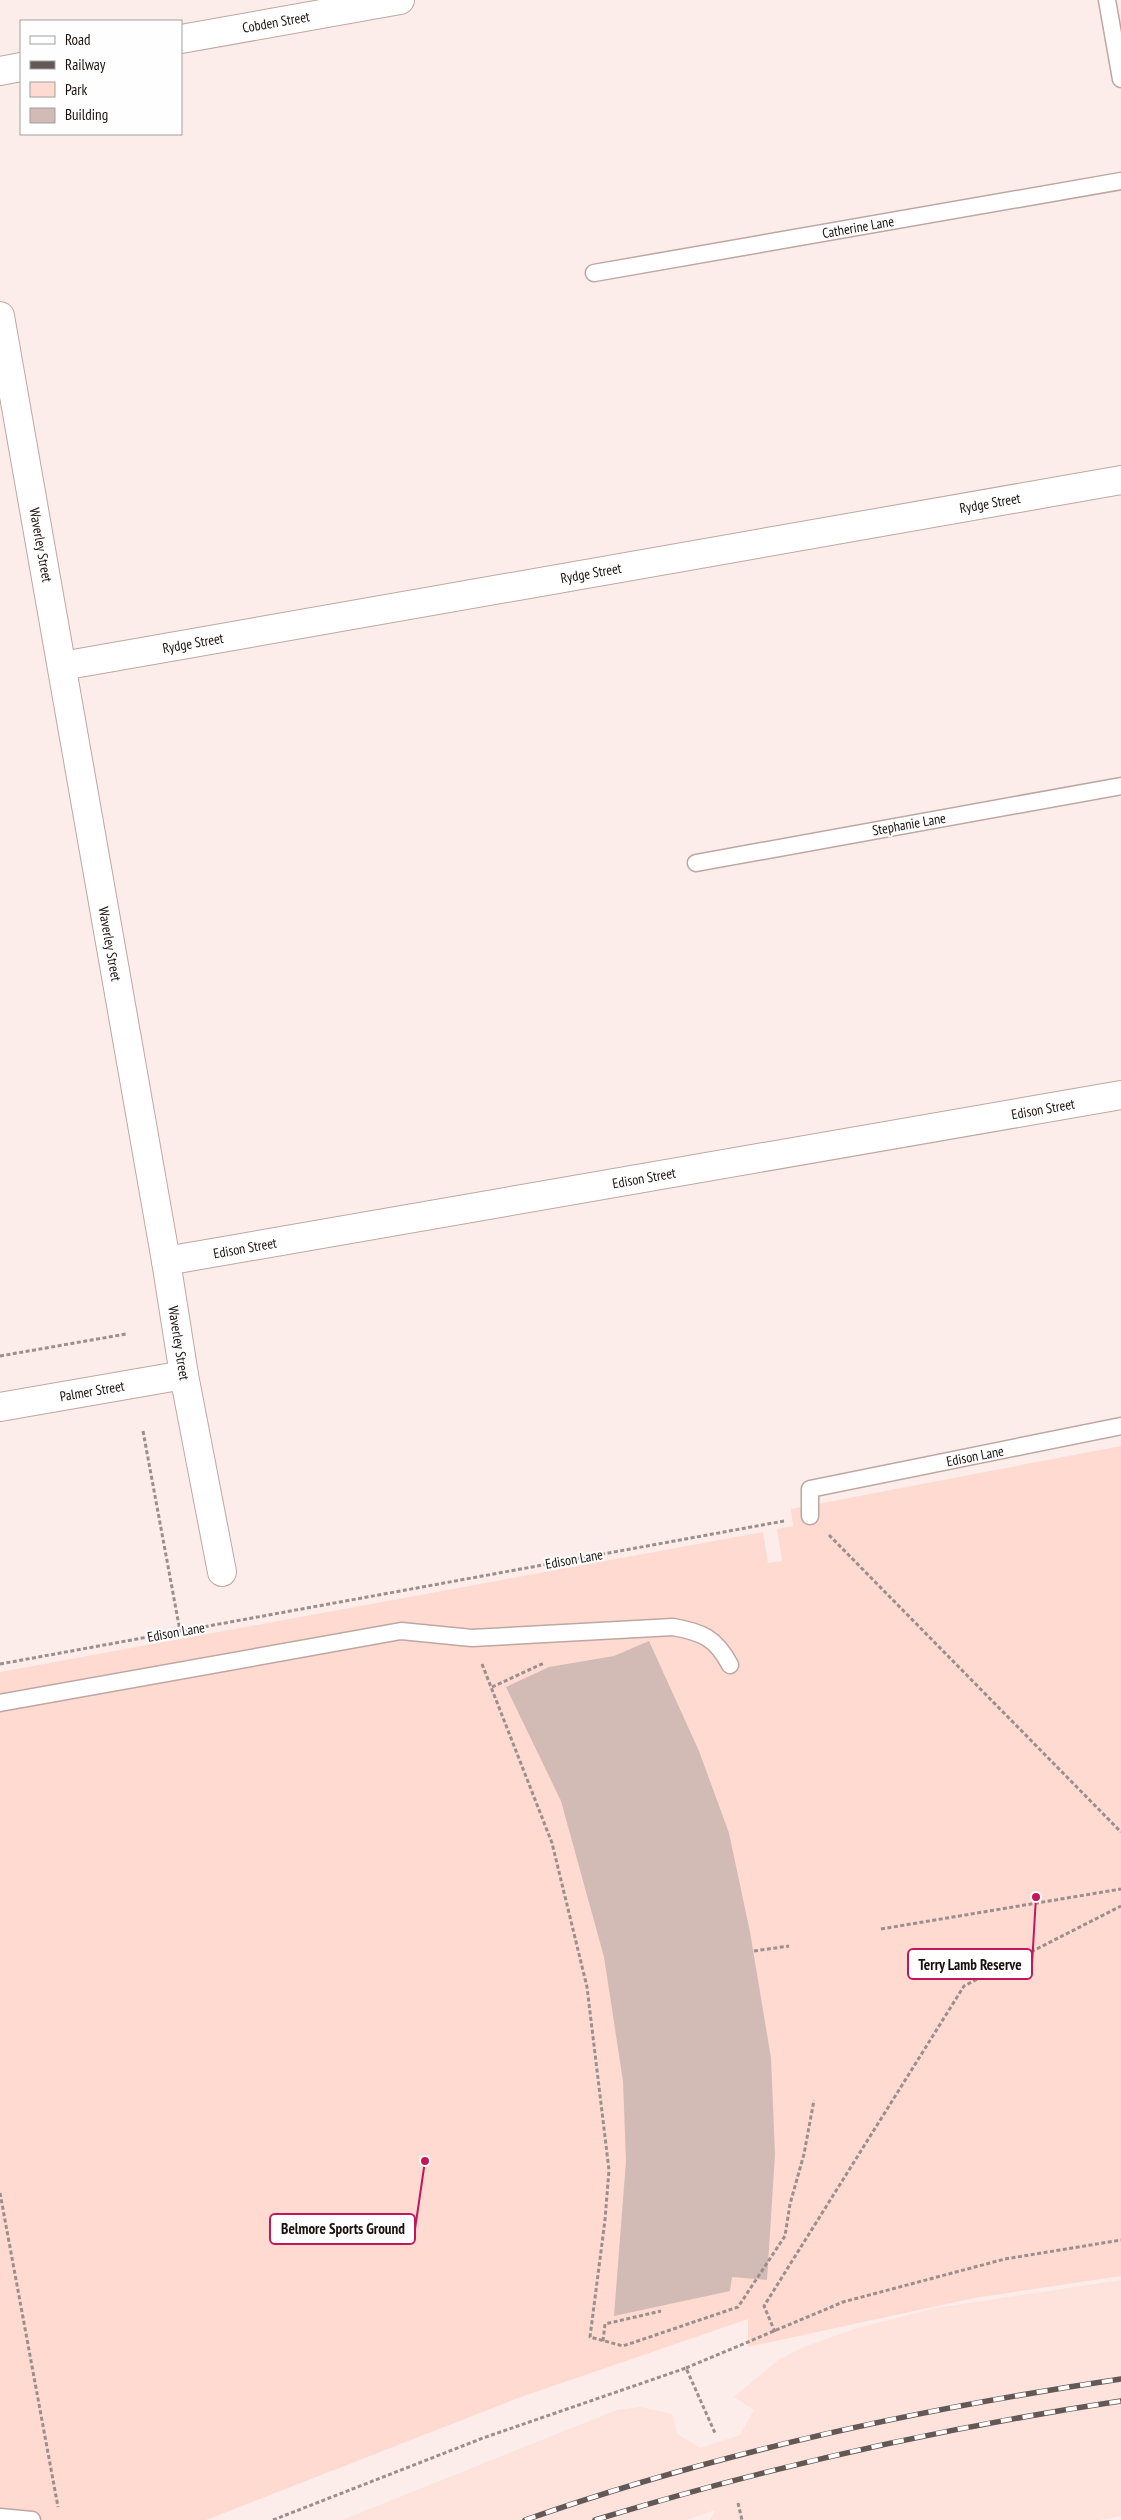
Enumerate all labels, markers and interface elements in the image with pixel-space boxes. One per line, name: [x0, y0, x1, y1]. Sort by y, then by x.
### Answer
street label: Cobden Street: [241, 7, 311, 37]
legend: [20, 20, 182, 135]
text: Road: [65, 30, 91, 49]
text: Railway: [65, 55, 106, 74]
text: Park: [65, 80, 87, 99]
text: Building: [65, 105, 108, 124]
street label: Catherine Lane: [821, 212, 895, 242]
street label: Rydge Street: [958, 489, 1022, 517]
street label: Waverley Street: [26, 506, 56, 584]
street label: Rydge Street: [559, 559, 623, 587]
street label: Rydge Street: [161, 629, 225, 657]
street label: Stephanie Lane: [871, 809, 947, 839]
street label: Waverley Street: [95, 905, 125, 983]
street label: Edison Street: [1010, 1095, 1076, 1123]
street label: Edison Street: [611, 1164, 677, 1192]
street label: Edison Street: [212, 1234, 278, 1262]
street label: Waverley Street: [164, 1304, 194, 1382]
street label: Palmer Street: [58, 1376, 126, 1406]
street label: Edison Lane: [945, 1442, 1005, 1470]
street label: Edison Lane: [544, 1545, 604, 1573]
street label: Edison Lane: [146, 1618, 206, 1646]
callout: Terry Lamb Reserve: [908, 1949, 1032, 1979]
text: Terry Lamb Reserve: [918, 1955, 1022, 1974]
callout: Belmore Sports Ground: [270, 2214, 415, 2244]
text: Belmore Sports Ground: [281, 2219, 405, 2238]

